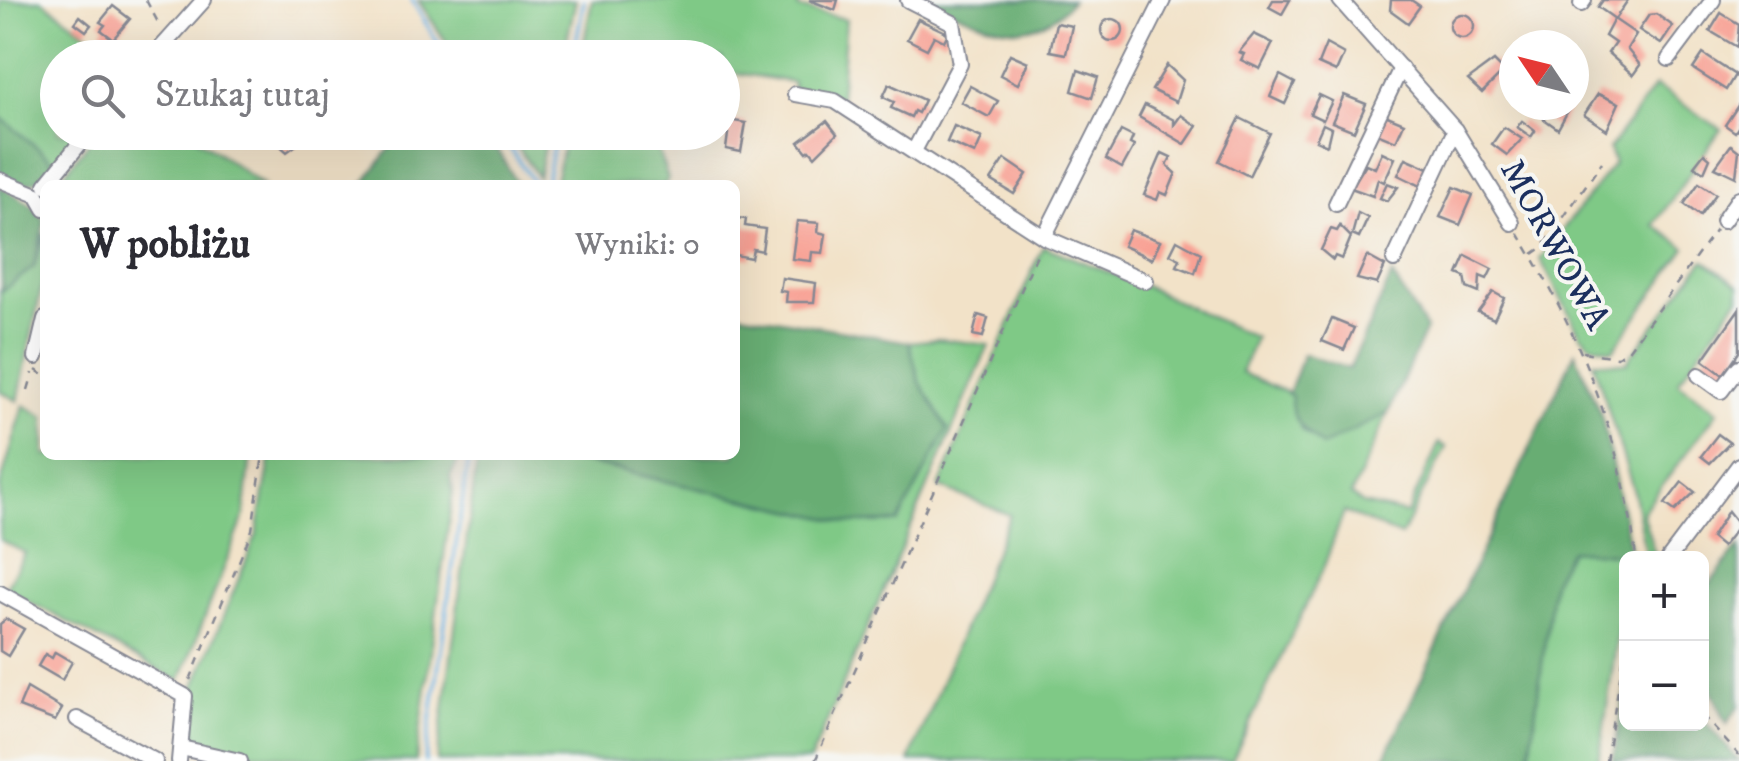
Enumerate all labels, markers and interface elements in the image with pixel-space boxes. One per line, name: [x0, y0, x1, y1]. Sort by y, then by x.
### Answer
north arrow: [1499, 30, 1589, 120]
search box: [40, 40, 740, 150]
icon: search: [75, 68, 130, 123]
text: Szukaj tutaj: [155, 71, 330, 119]
street label: MORWOWA: [1489, 152, 1619, 338]
text: W pobliżu: [80, 219, 250, 271]
text: Wyniki: 0: [575, 225, 700, 265]
map controls: [1619, 551, 1709, 731]
button: +: [1619, 551, 1709, 641]
button: −: [1619, 641, 1709, 731]

